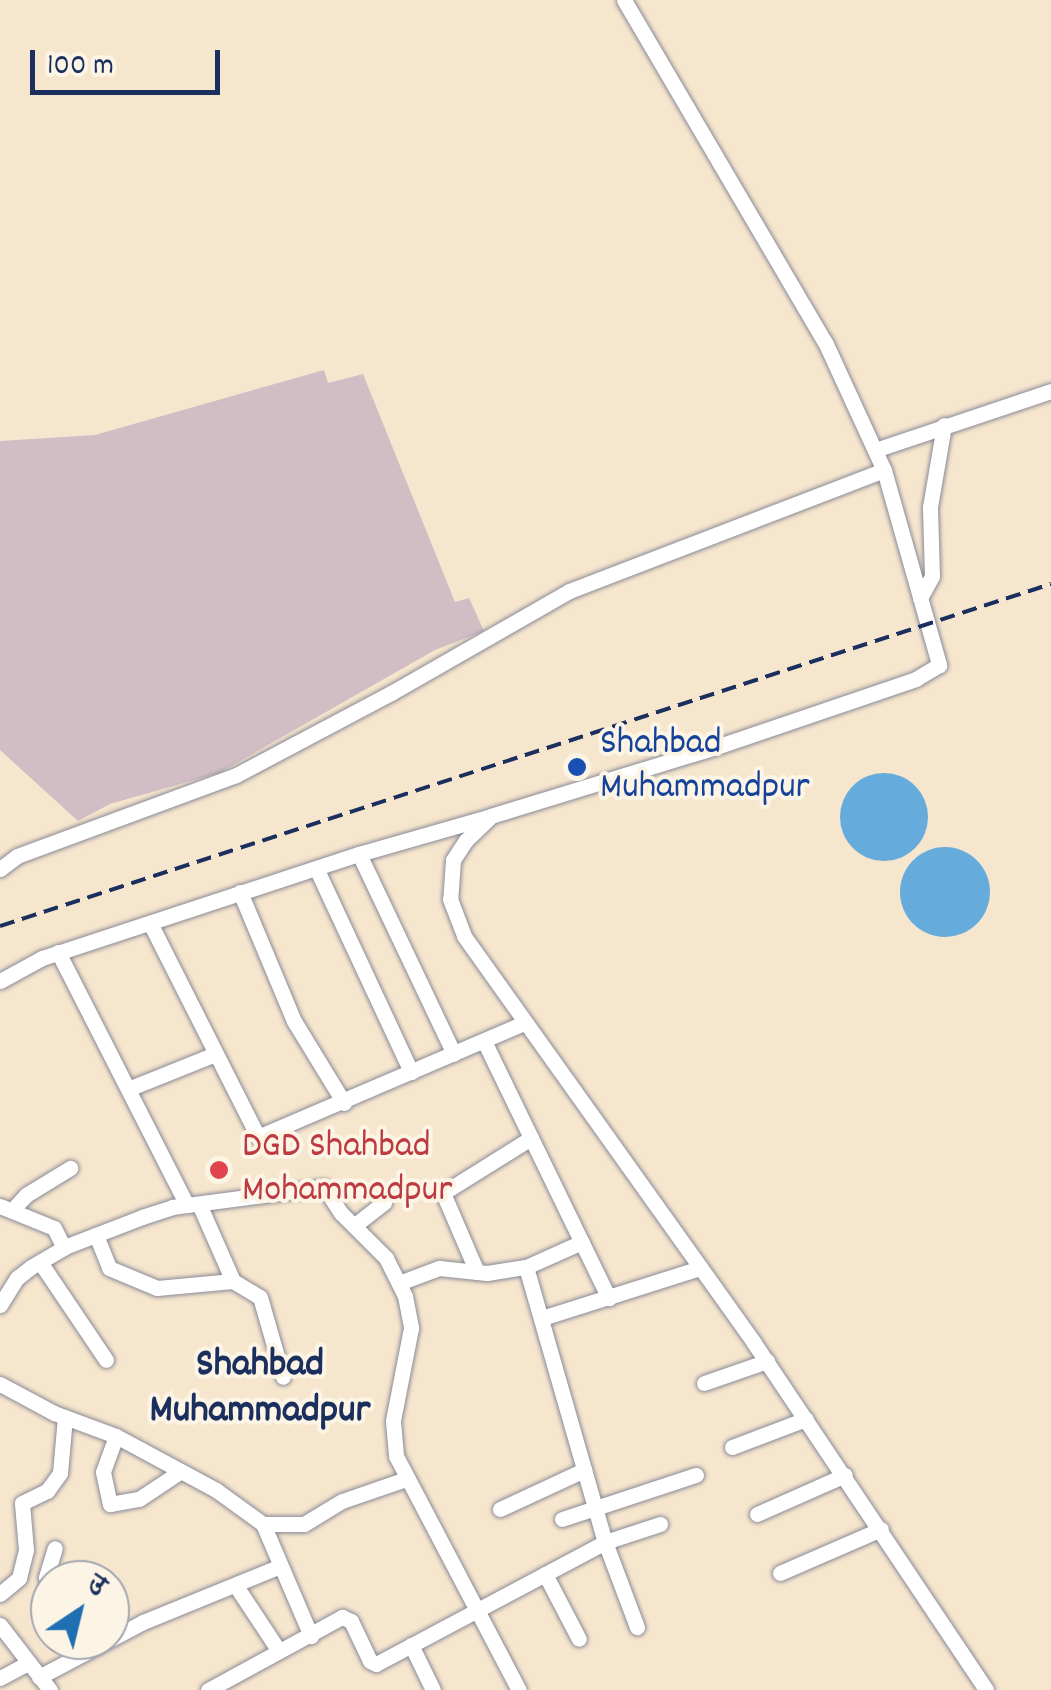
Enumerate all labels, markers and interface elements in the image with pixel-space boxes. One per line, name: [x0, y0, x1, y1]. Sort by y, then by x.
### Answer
scale bar: [35, 30, 225, 92]
text: 100 m: [47, 46, 114, 89]
place label: Shahbad Muhammadpur: [600, 722, 810, 812]
marker: Shahbad Muhammadpur: [564, 754, 590, 780]
place label: DGD Shahbad Mohammadpur: [242, 1125, 452, 1214]
marker: DGD Shahbad Mohammadpur: [206, 1157, 232, 1183]
district label: Shahbad Muhammadpur: [150, 1343, 370, 1437]
north arrow: [30, 1560, 130, 1660]
text: उ: [78, 1566, 114, 1608]

